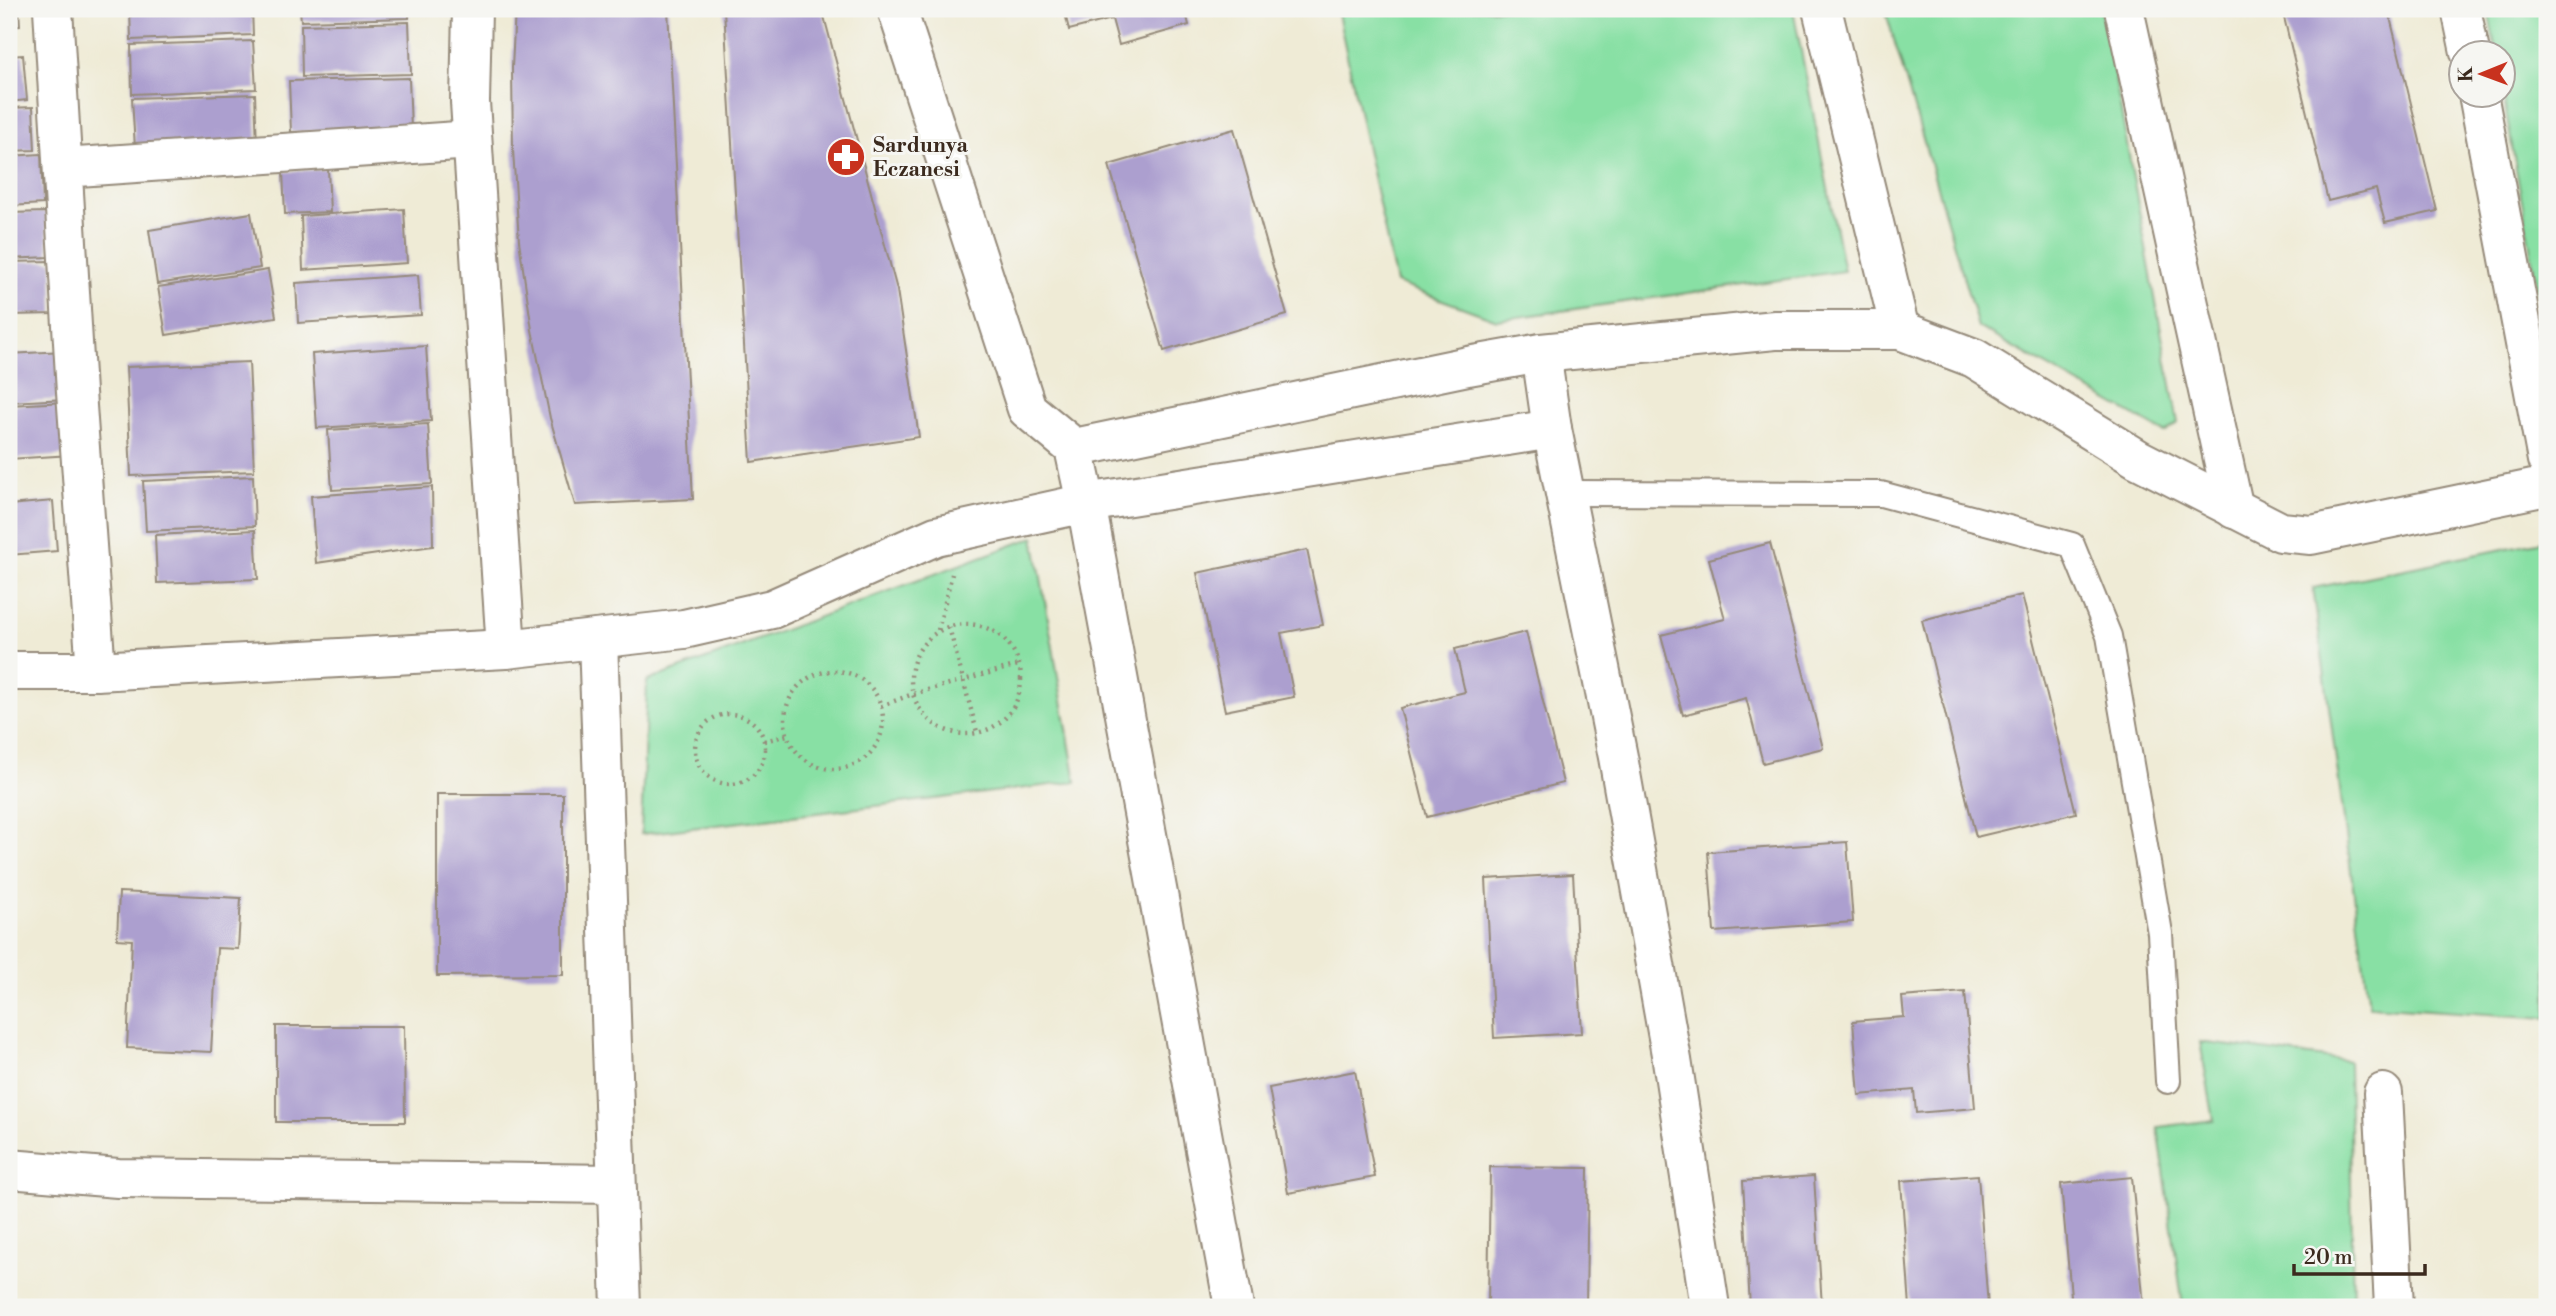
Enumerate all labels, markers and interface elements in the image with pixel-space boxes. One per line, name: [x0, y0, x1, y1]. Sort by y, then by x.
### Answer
north arrow: [2448, 38, 2518, 108]
text: K: [2454, 66, 2478, 82]
place label: Sardunya Eczanesi: [873, 133, 968, 183]
pharmacy icon: Sardunya Eczanesi: [825, 136, 867, 178]
scale bar: [2294, 1232, 2425, 1276]
text: 20 m: [2304, 1245, 2353, 1271]

